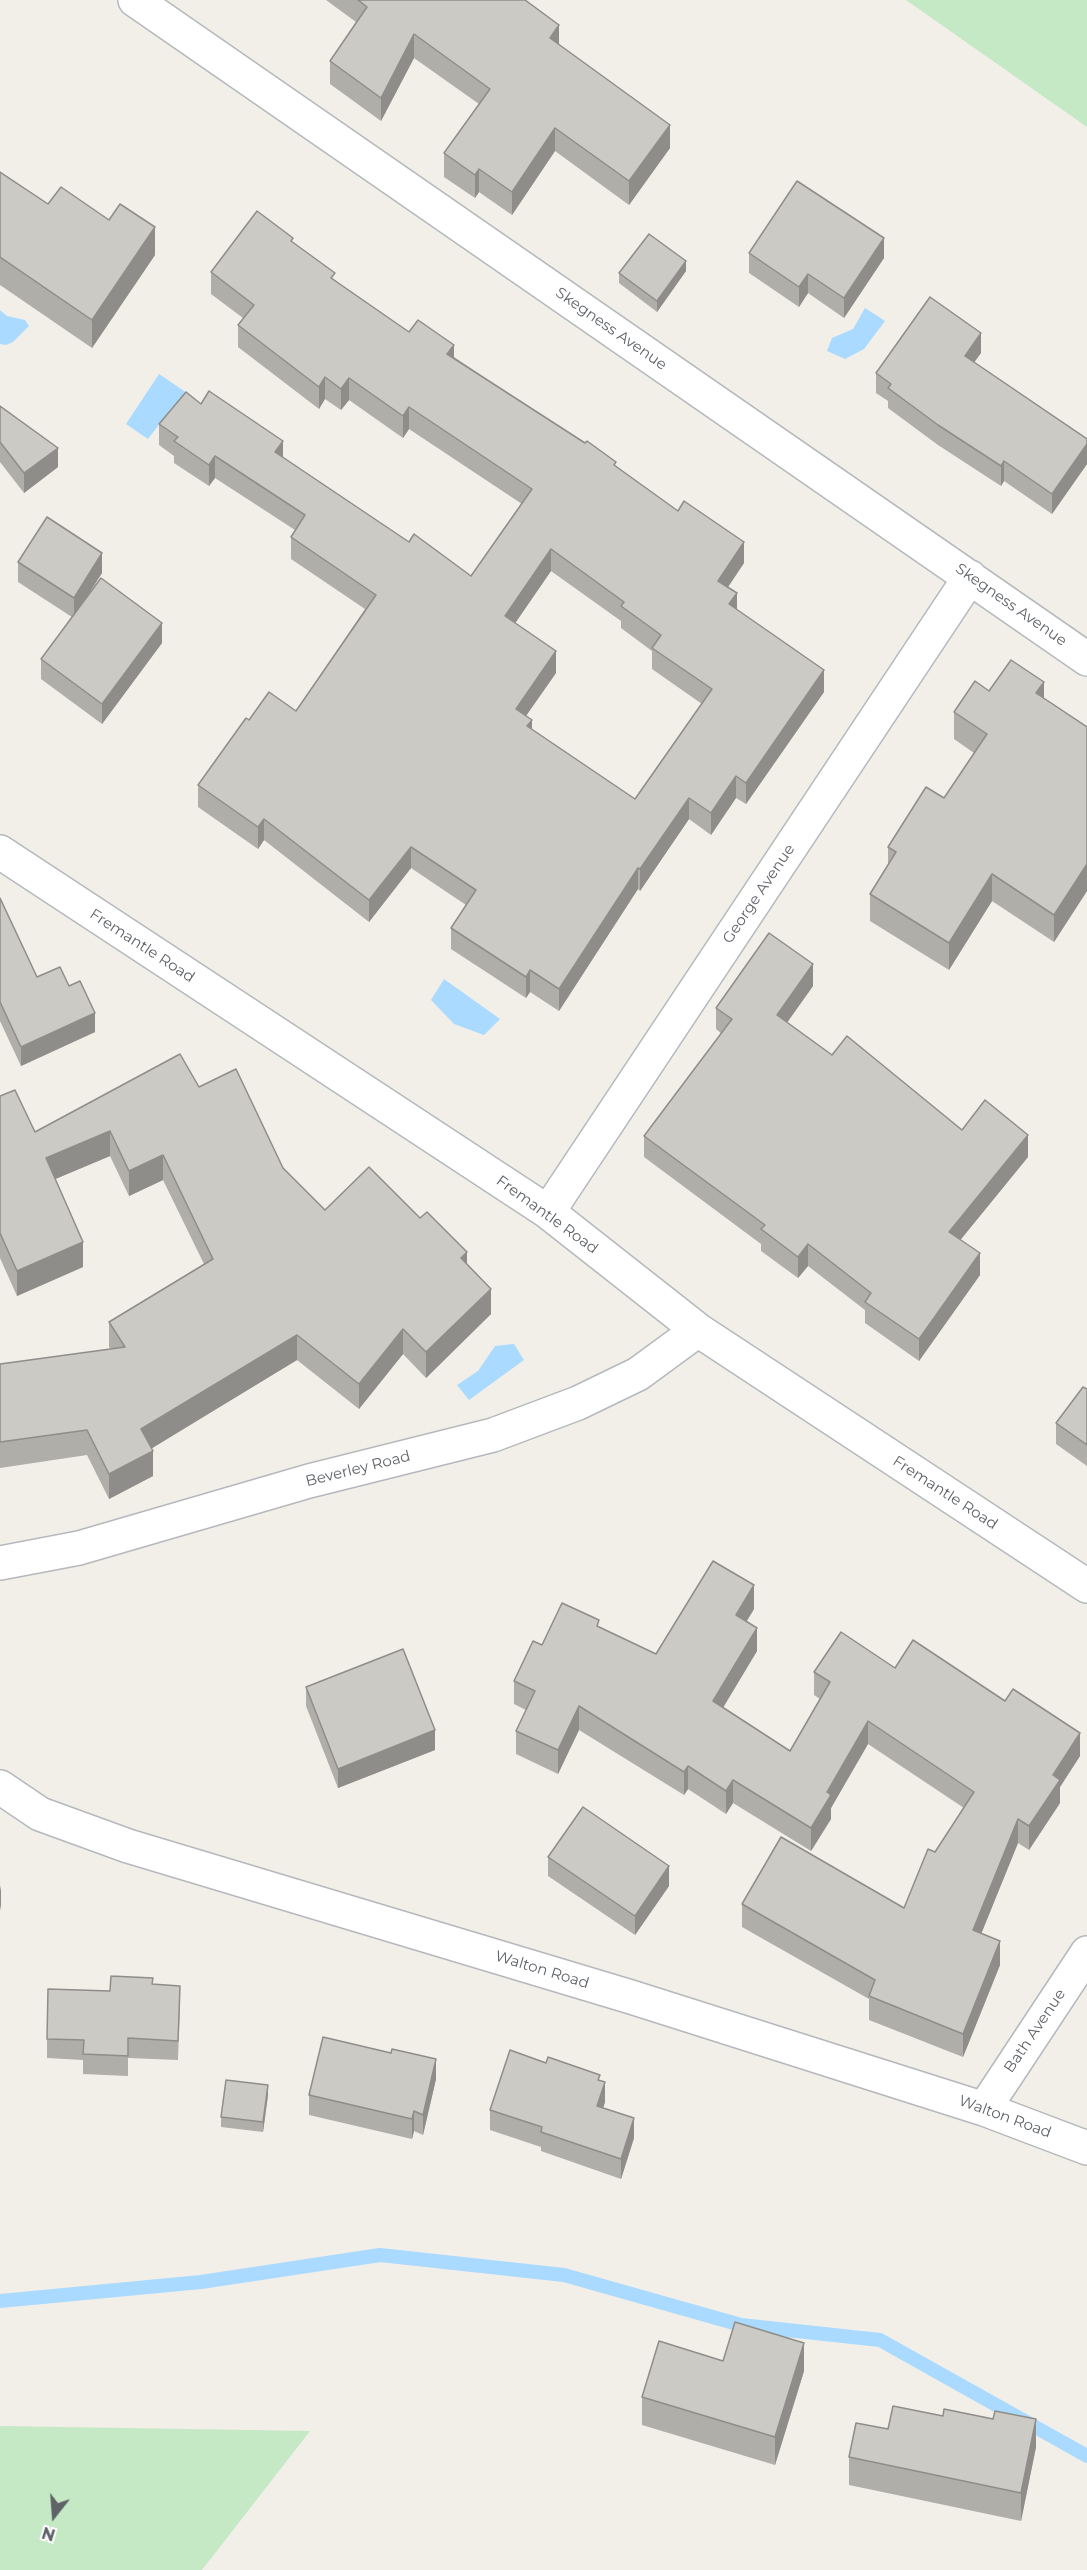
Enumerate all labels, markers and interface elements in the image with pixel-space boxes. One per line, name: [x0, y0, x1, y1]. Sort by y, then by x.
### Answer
street label: Skegness Avenue: [552, 284, 670, 374]
street label: Skegness Avenue: [952, 560, 1070, 650]
street label: George Avenue: [719, 841, 799, 947]
street label: Fremantle Road: [86, 905, 198, 987]
street label: Fremantle Road: [493, 1172, 601, 1258]
street label: Beverley Road: [304, 1447, 412, 1491]
street label: Fremantle Road: [889, 1452, 1001, 1534]
street label: Walton Road: [493, 1947, 591, 1993]
street label: Bath Avenue: [1000, 1986, 1070, 2076]
street label: Walton Road: [956, 2092, 1054, 2142]
north arrow: [24, 2486, 84, 2546]
text: N: [40, 2523, 58, 2545]

